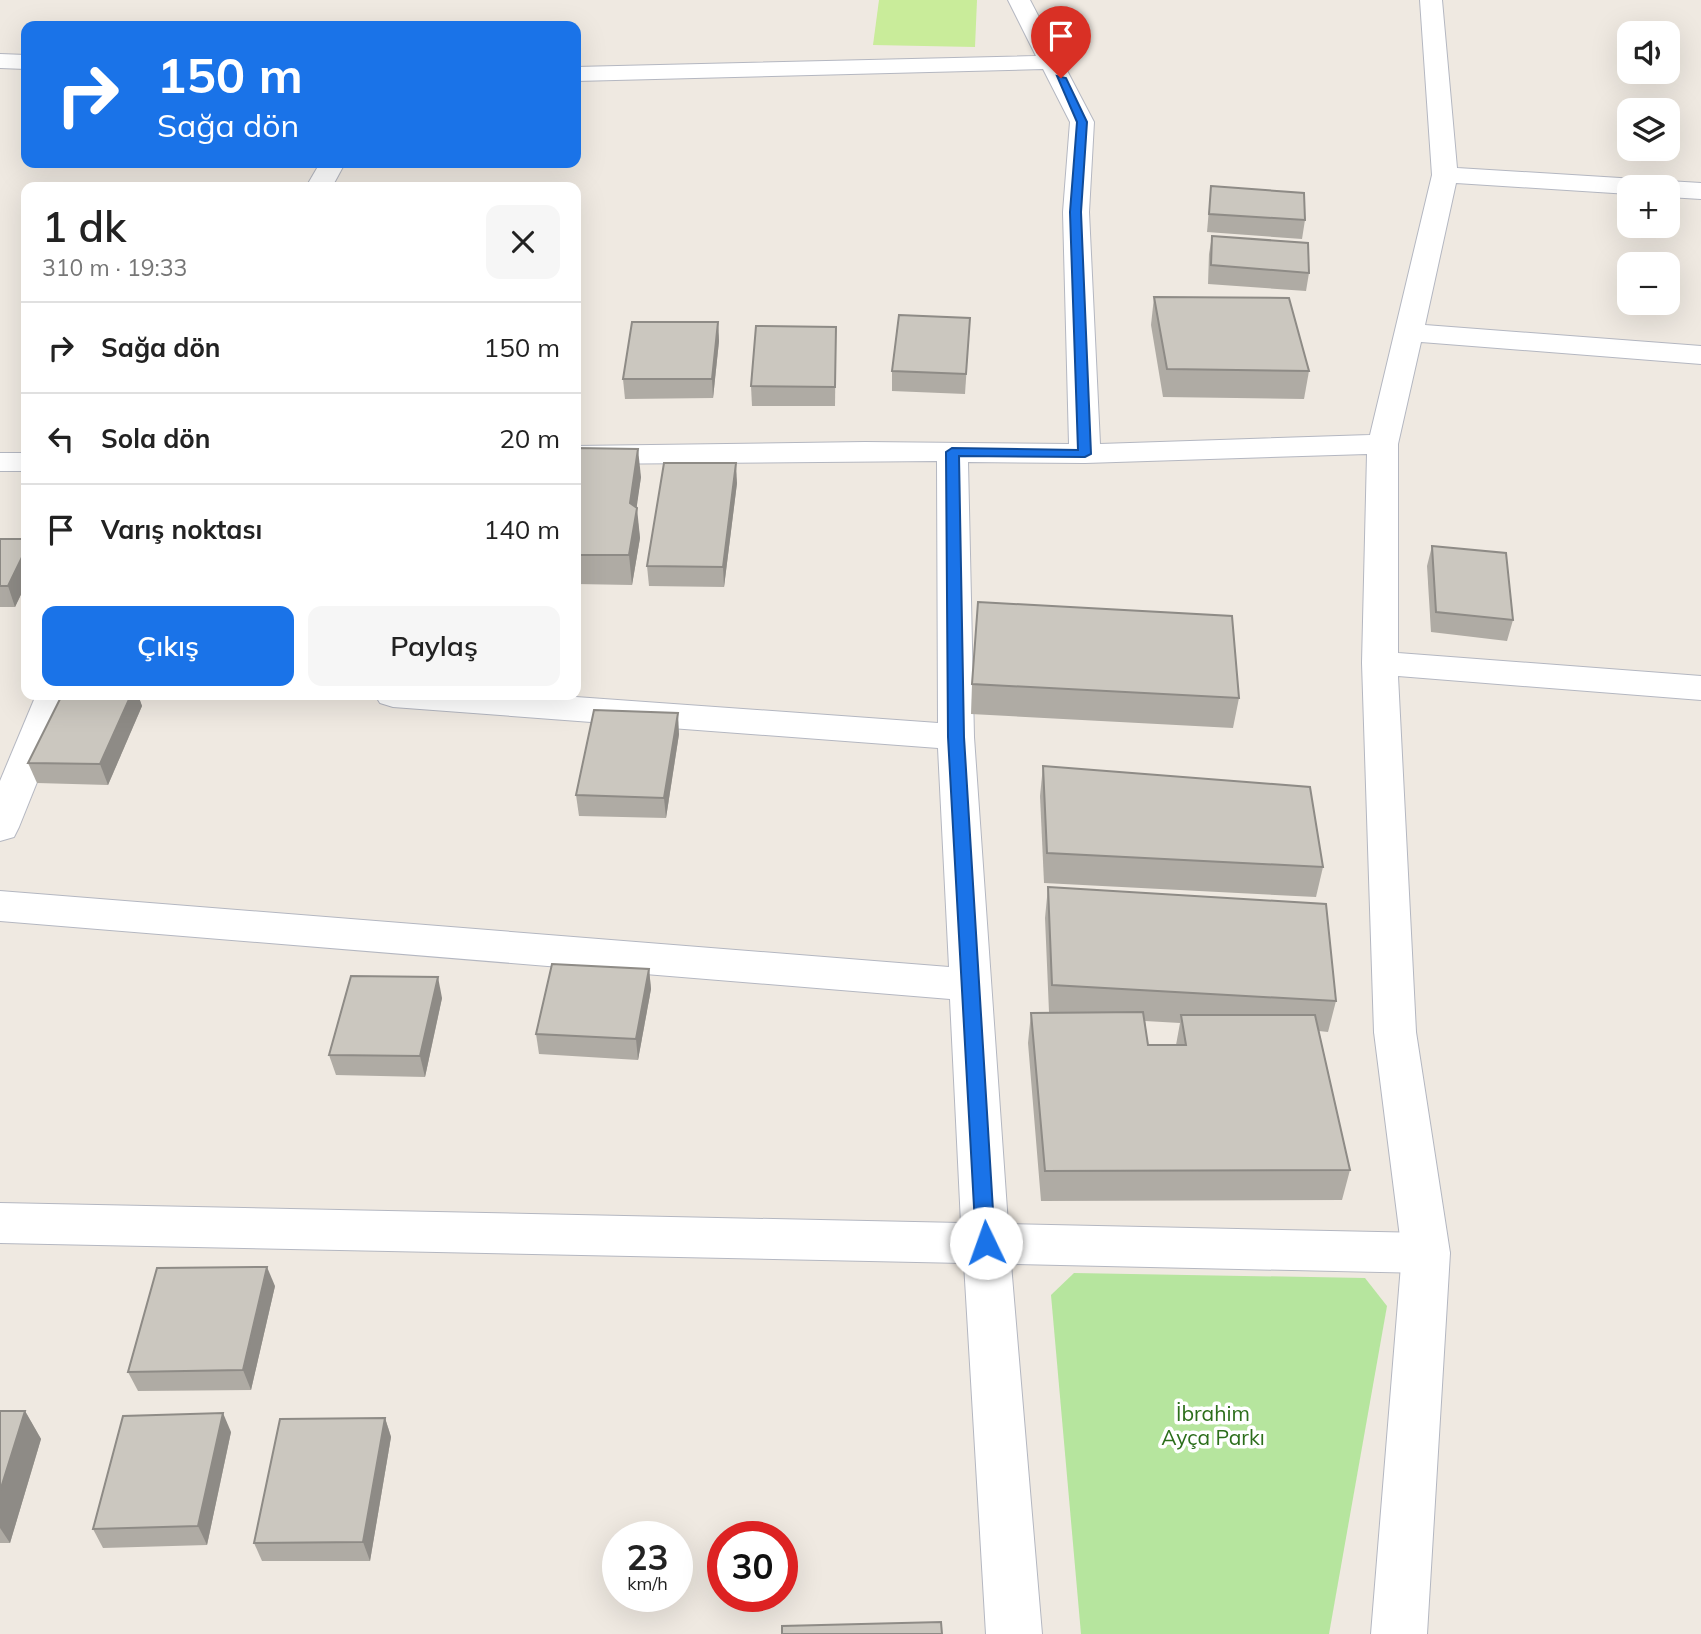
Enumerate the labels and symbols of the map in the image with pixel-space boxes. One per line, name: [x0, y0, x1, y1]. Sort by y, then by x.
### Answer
pin: [1031, 6, 1091, 78]
position arrow: [949, 1206, 1023, 1280]
park label: İbrahim Ayça Parkı: [1161, 1400, 1265, 1450]
speed limit sign: 30: [707, 1521, 798, 1612]

